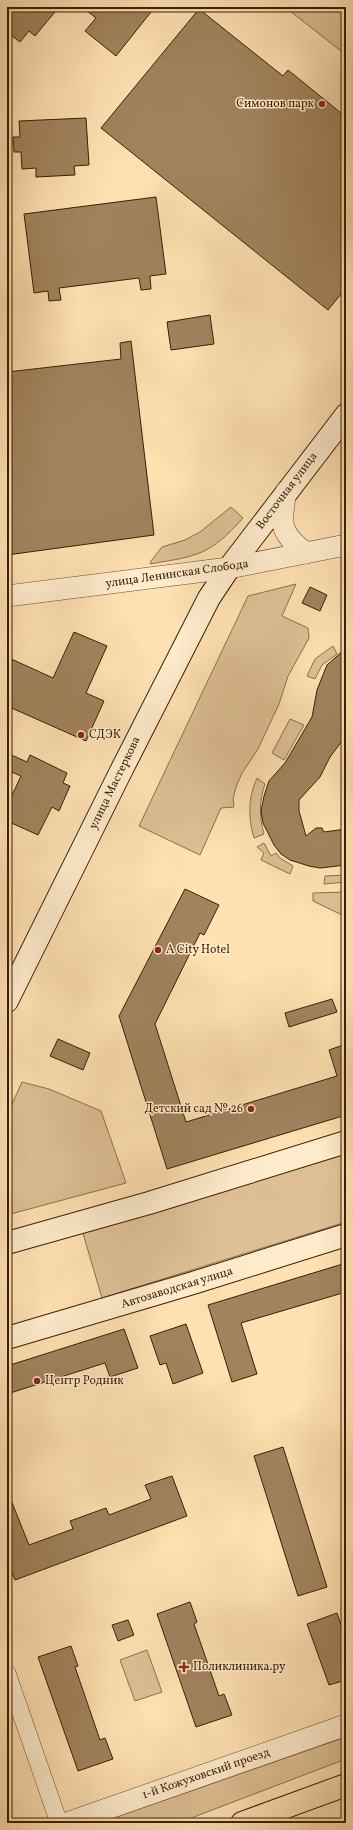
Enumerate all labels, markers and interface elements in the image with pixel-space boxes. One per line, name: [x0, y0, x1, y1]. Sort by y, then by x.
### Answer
place label: Симонов парк: [236, 96, 315, 112]
marker: Симонов парк: [317, 99, 327, 109]
street label: Восточная улица: [253, 449, 321, 533]
street label: улица Ленинская Слобода: [104, 556, 250, 592]
place label: СДЭК: [89, 727, 121, 743]
marker: СДЭК: [76, 730, 86, 740]
street label: улица Мастеркова: [86, 734, 144, 832]
place label: A City Hotel: [166, 942, 230, 958]
marker: A City Hotel: [153, 945, 163, 955]
place label: Детский сад № 26: [144, 1101, 243, 1117]
marker: Детский сад № 26: [246, 1104, 256, 1114]
street label: Автозаводская улица: [119, 1263, 235, 1313]
place label: Центр Родник: [45, 1373, 124, 1389]
marker: Центр Родник: [32, 1376, 42, 1386]
place label: Поликлиника.ру: [193, 1659, 286, 1675]
marker: Поликлиника.ру: [178, 1661, 190, 1673]
street label: 1-й Кожуховский проезд: [140, 1745, 272, 1803]

